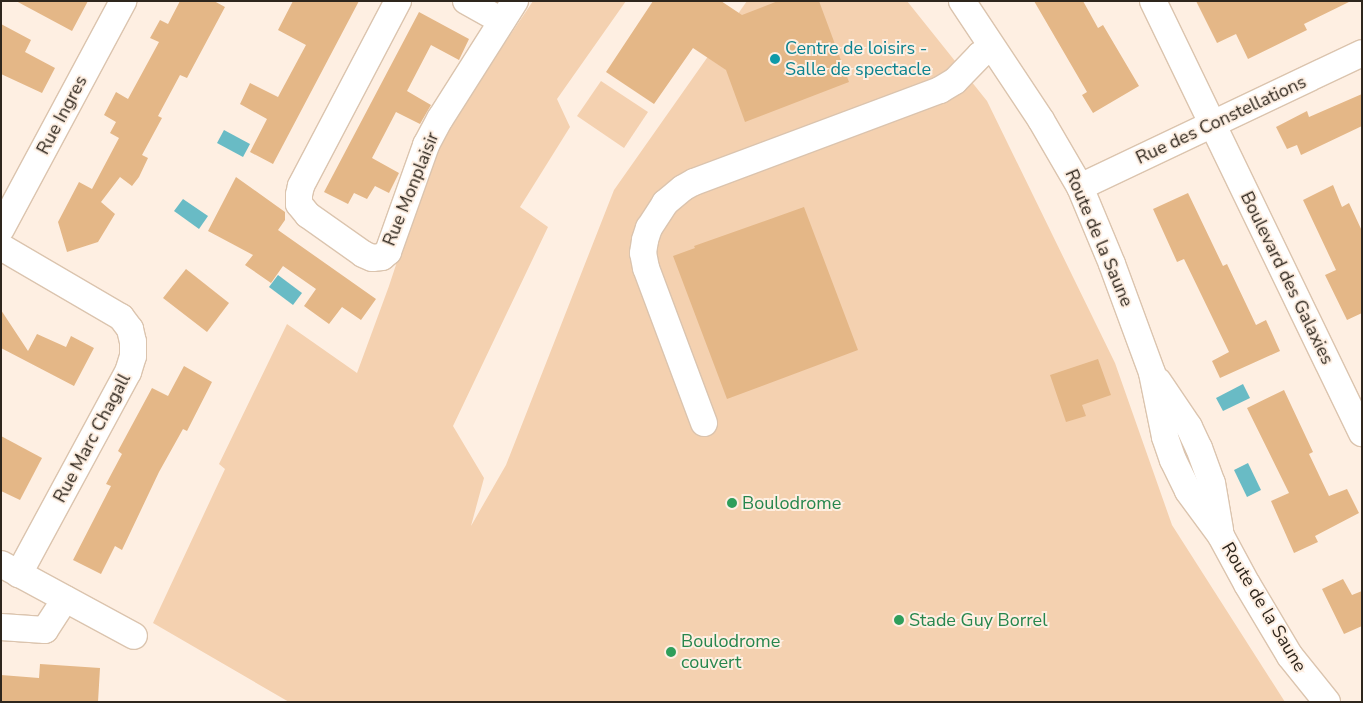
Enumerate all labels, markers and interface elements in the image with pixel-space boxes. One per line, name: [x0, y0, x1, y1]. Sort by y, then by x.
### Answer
place label: Centre de loisirs - Salle de spectacle: [785, 38, 931, 80]
marker: Centre de loisirs - Salle de spectacle: [769, 53, 781, 65]
street label: Rue des Constellations: [1132, 71, 1310, 169]
street label: Rue Ingres: [32, 72, 92, 158]
street label: Rue Monplaisir: [378, 129, 444, 249]
street label: Route de la Saune: [1060, 166, 1138, 310]
street label: Boulevard des Galaxies: [1236, 188, 1338, 368]
street label: Rue Marc Chagall: [49, 370, 135, 506]
place label: Boulodrome: [742, 492, 841, 514]
marker: Boulodrome: [726, 497, 738, 509]
street label: Route de la Saune: [1217, 538, 1311, 676]
place label: Stade Guy Borrel: [909, 609, 1047, 631]
marker: Stade Guy Borrel: [893, 614, 905, 626]
place label: Boulodrome couvert: [681, 631, 780, 674]
marker: Boulodrome couvert: [665, 646, 677, 658]

